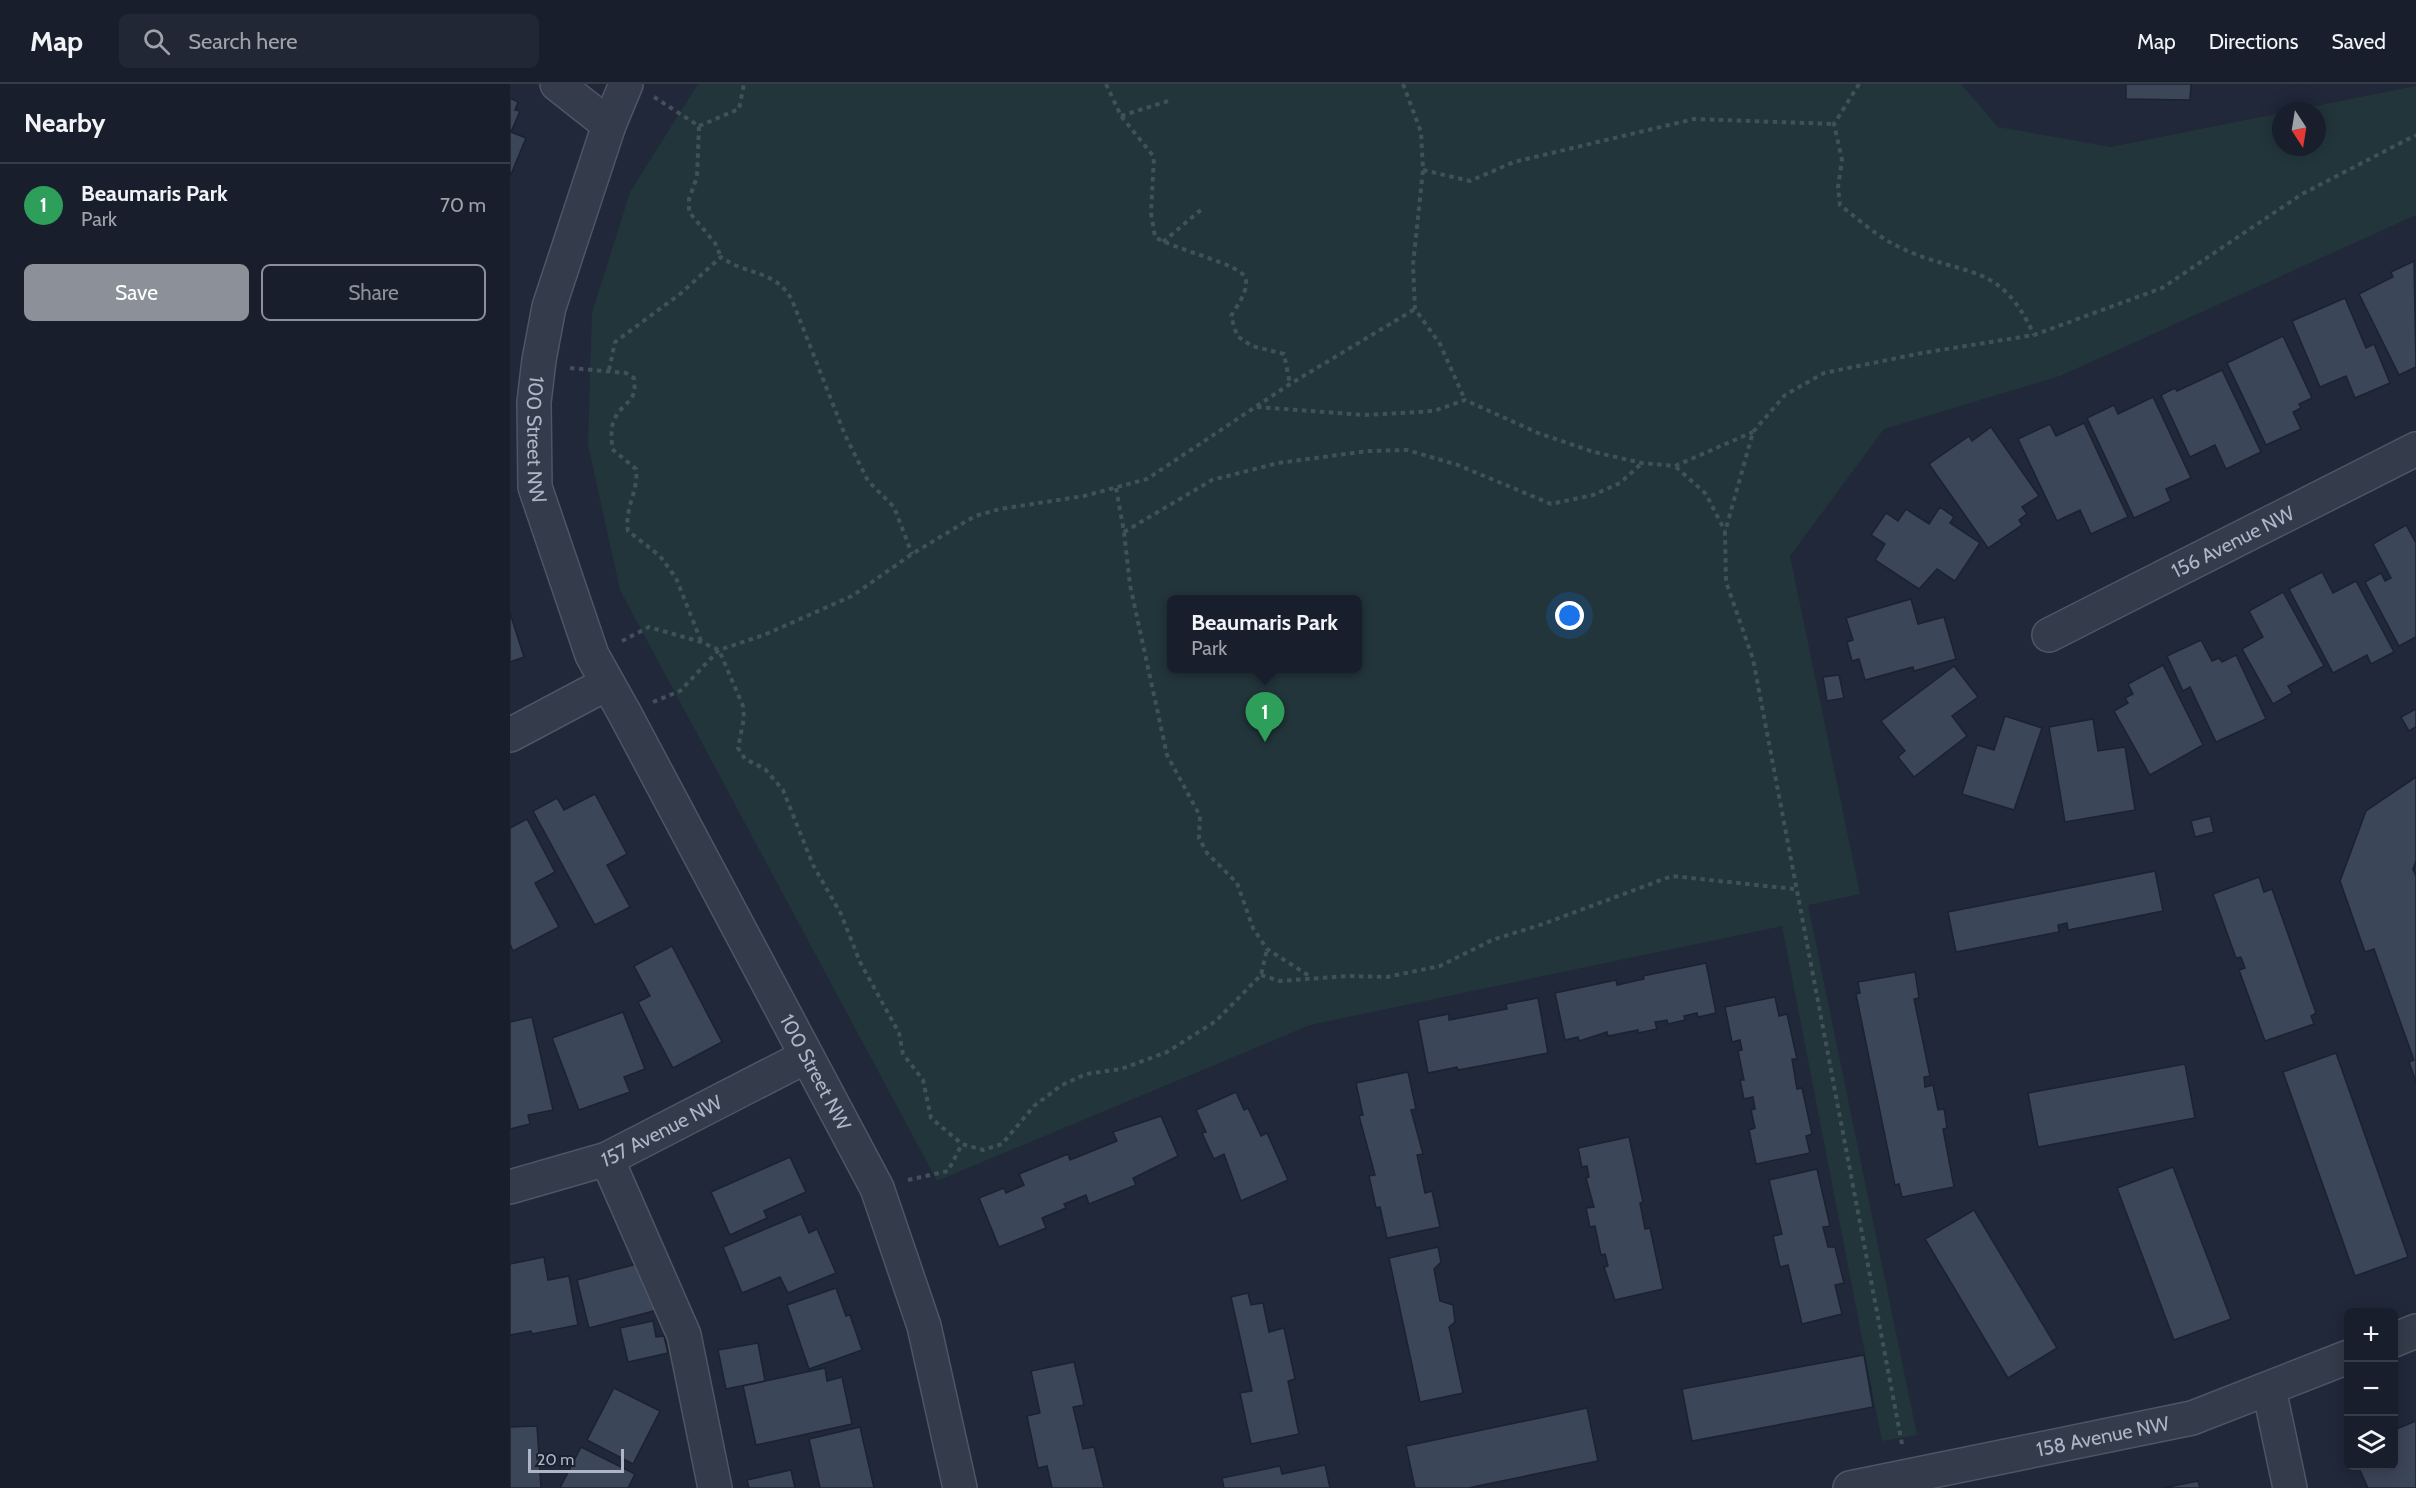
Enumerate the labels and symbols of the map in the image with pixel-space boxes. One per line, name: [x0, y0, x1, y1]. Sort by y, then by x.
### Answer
north arrow: [2272, 102, 2326, 156]
street label: 100 Street NW: [522, 375, 552, 507]
street label: 156 Avenue NW: [2167, 501, 2298, 583]
your location: [1555, 601, 1584, 630]
pin: 1: [1246, 692, 1284, 742]
street label: 100 Street NW: [775, 1010, 856, 1134]
street label: 157 Avenue NW: [598, 1090, 726, 1172]
street label: 158 Avenue NW: [2034, 1411, 2171, 1462]
scale bar: [528, 1446, 624, 1474]

